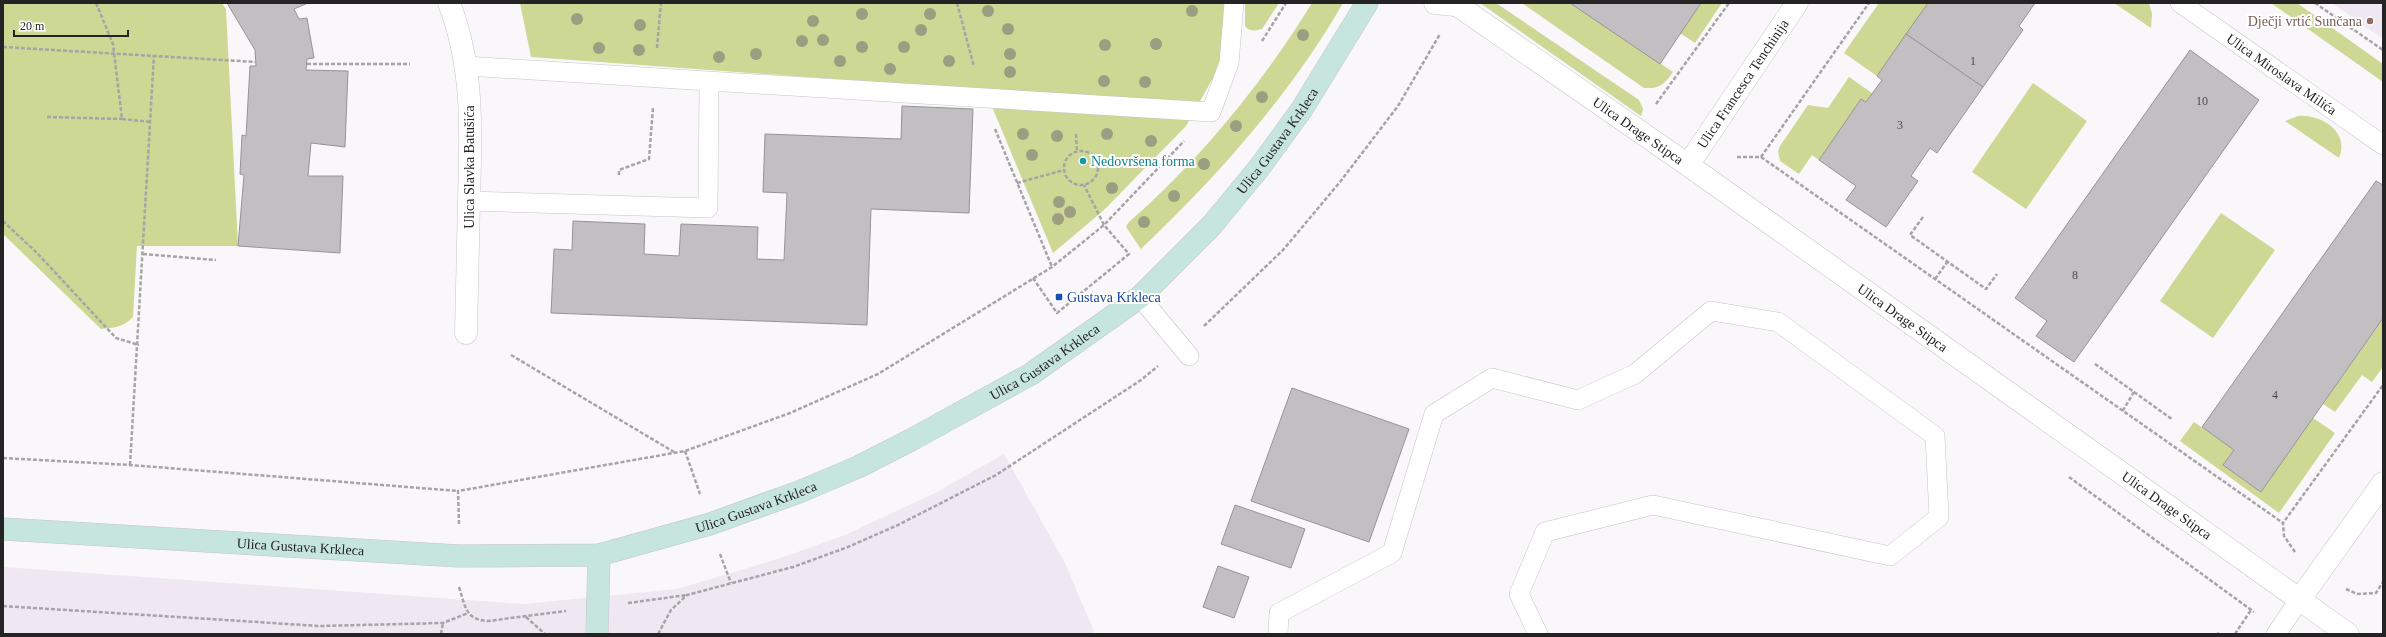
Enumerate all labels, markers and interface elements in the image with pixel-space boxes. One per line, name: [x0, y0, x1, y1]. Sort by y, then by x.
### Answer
scale bar: [14, 12, 128, 38]
place label: Dječji vrtić Sunčana: [2248, 14, 2363, 29]
street label: Ulica Francesca Tenchinija: [1694, 16, 1792, 151]
marker: Dječji vrtić Sunčana: [2365, 16, 2375, 26]
text: 20 m: [20, 19, 45, 33]
street label: Ulica Miroslava Milića: [2223, 31, 2340, 119]
house number: 1: [1970, 54, 1976, 68]
street label: Ulica Gustava Krkleca: [1234, 85, 1322, 197]
street label: Ulica Drage Stipca: [1590, 94, 1687, 168]
house number: 10: [2196, 94, 2208, 108]
street label: Ulica Slavka Batušića: [462, 104, 477, 229]
house number: 3: [1897, 118, 1903, 132]
place label: Nedovršena forma: [1091, 154, 1196, 169]
marker: Nedovršena forma: [1078, 156, 1088, 166]
house number: 8: [2072, 268, 2078, 282]
street label: Ulica Drage Stipca: [1855, 281, 1951, 355]
place label: Gustava Krkleca: [1067, 290, 1161, 305]
marker: Gustava Krkleca: [1054, 292, 1064, 302]
street label: Ulica Gustava Krkleca: [987, 321, 1103, 403]
house number: 4: [2272, 388, 2278, 402]
street label: Ulica Drage Stipca: [2119, 469, 2215, 543]
street label: Ulica Gustava Krkleca: [694, 478, 820, 536]
street label: Ulica Gustava Krkleca: [236, 536, 365, 558]

